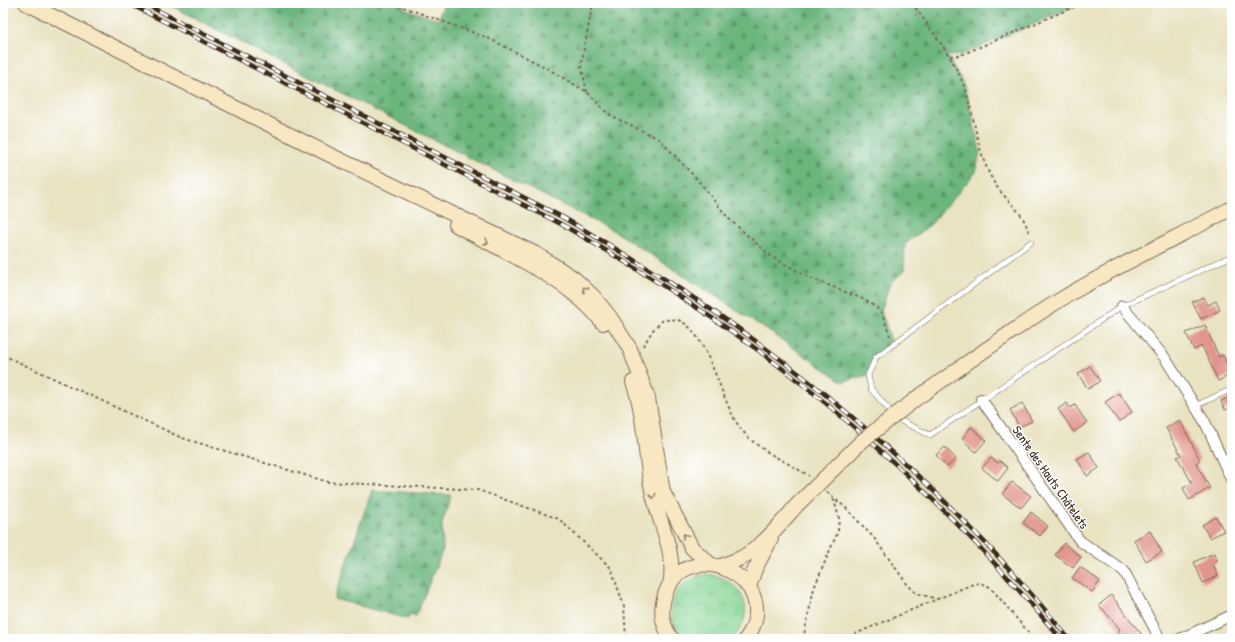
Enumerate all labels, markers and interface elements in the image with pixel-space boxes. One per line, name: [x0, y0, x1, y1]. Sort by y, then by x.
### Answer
one-way arrow: [482, 238, 490, 245]
one-way arrow: [582, 286, 590, 293]
street label: Sente des Hauts Châtelets: [1009, 422, 1093, 532]
one-way arrow: [649, 493, 657, 499]
one-way arrow: [682, 533, 689, 540]

